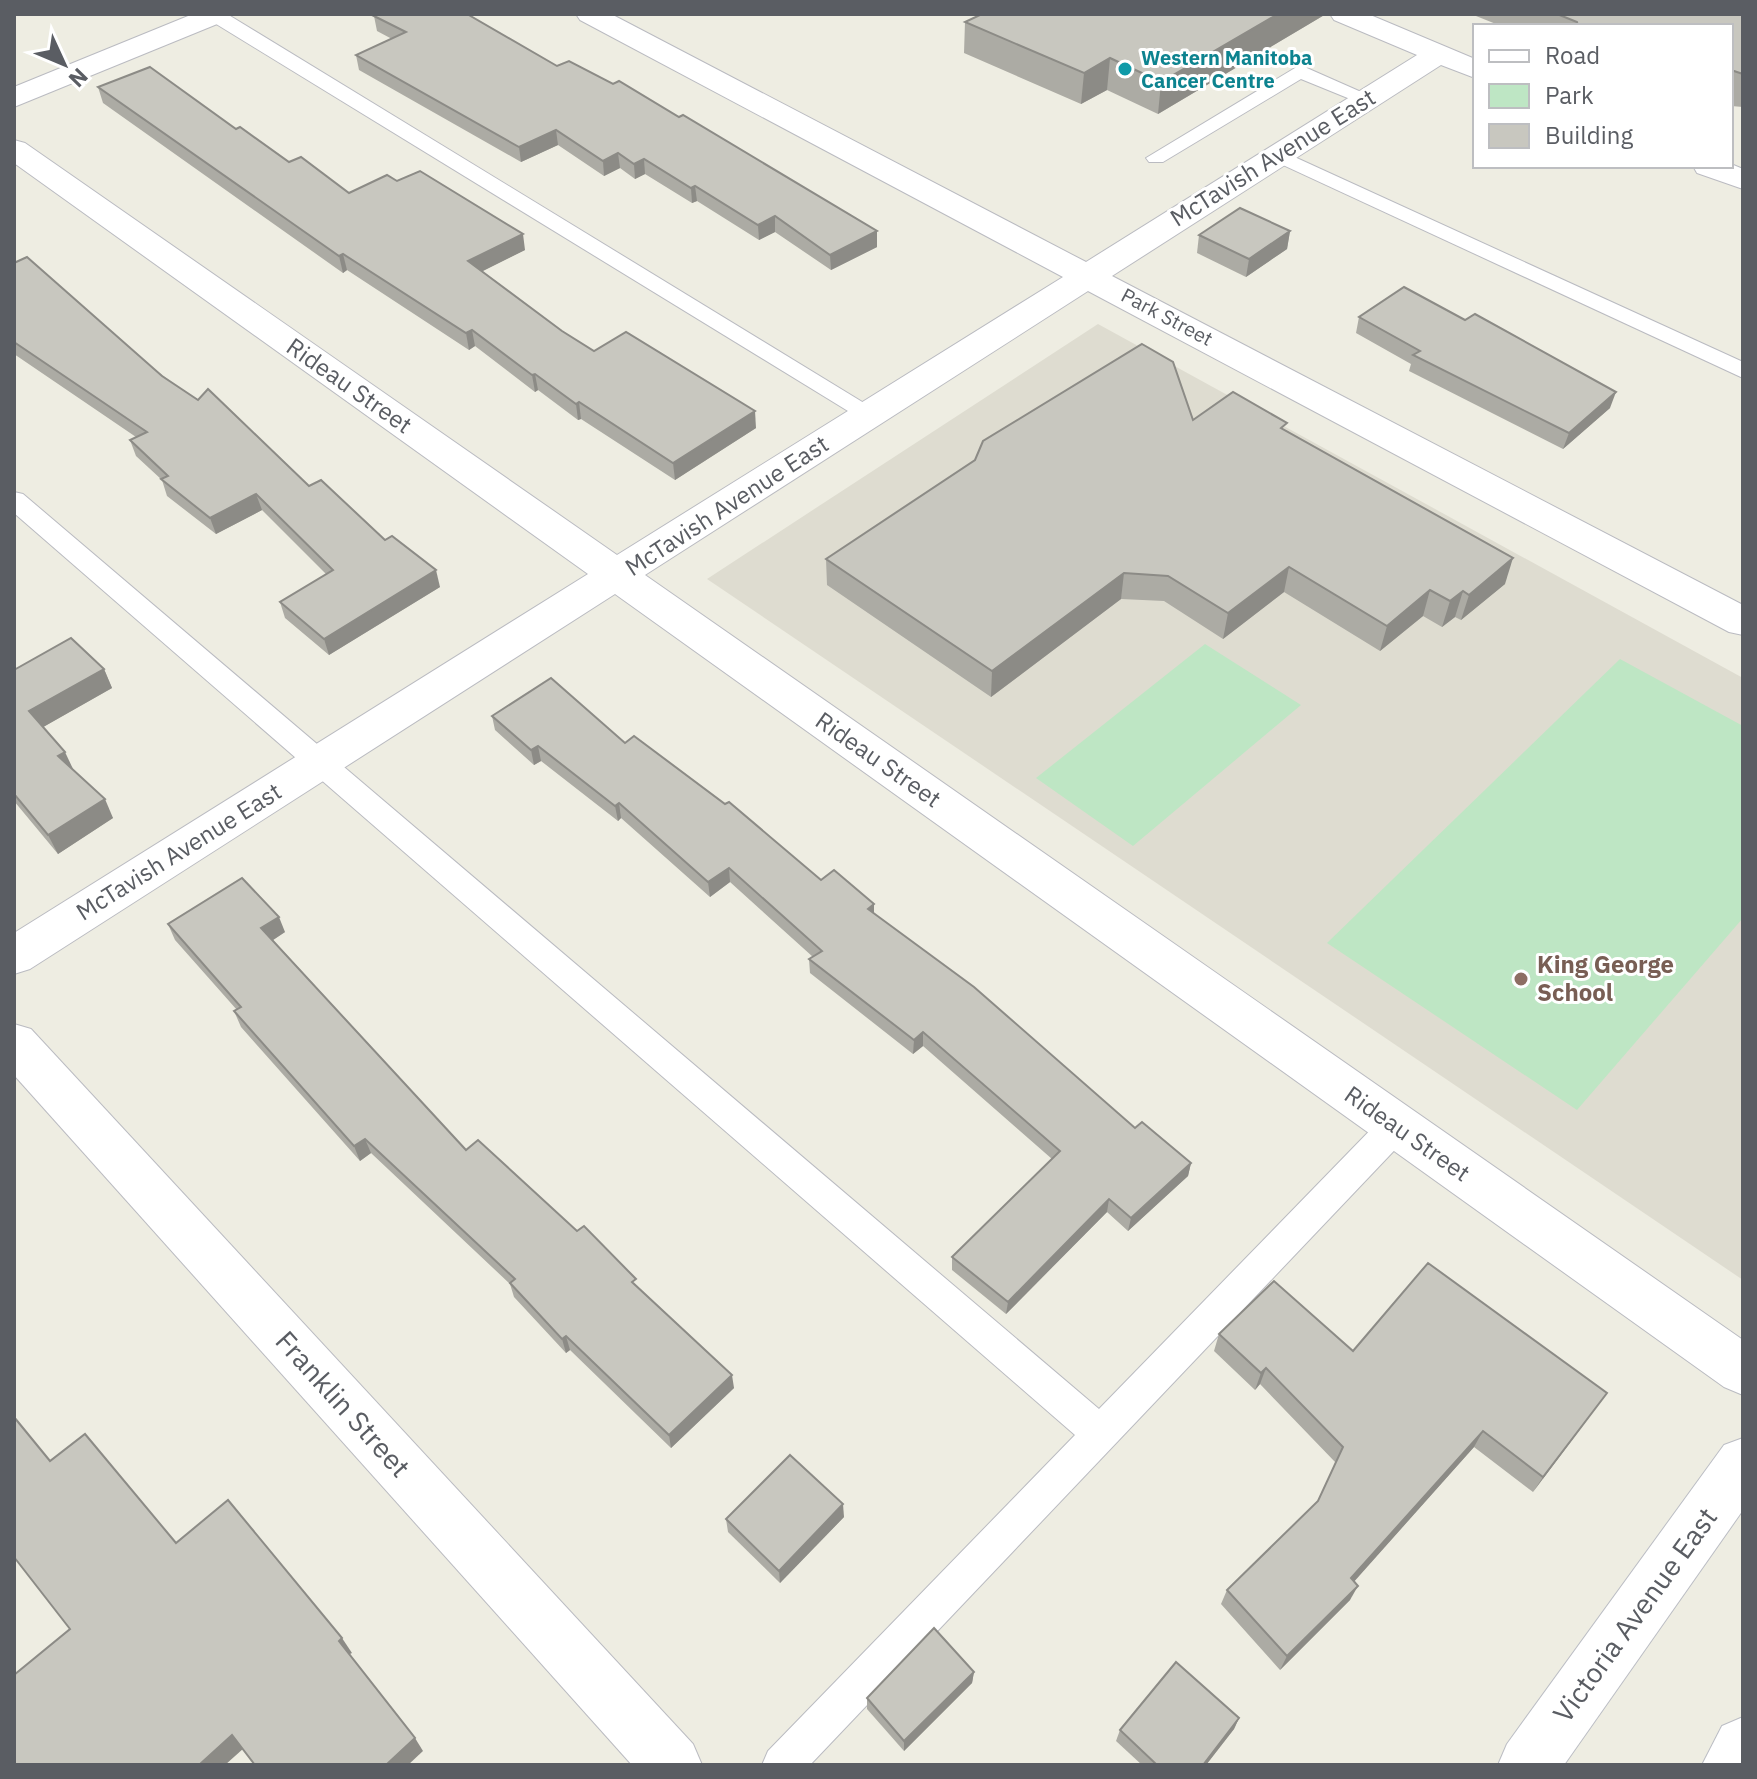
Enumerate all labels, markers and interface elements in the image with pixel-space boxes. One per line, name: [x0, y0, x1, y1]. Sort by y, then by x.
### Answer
north arrow: [24, 24, 104, 104]
legend: [1473, 24, 1733, 168]
text: Road: [1545, 39, 1600, 71]
place label: Western Manitoba Cancer Centre: [1141, 44, 1312, 94]
marker: Western Manitoba Cancer Centre: [1116, 60, 1134, 78]
text: N: [63, 62, 95, 94]
text: Park: [1545, 79, 1594, 111]
street label: McTavish Avenue East: [1164, 81, 1381, 233]
text: Building: [1545, 119, 1633, 151]
street label: Park Street: [1117, 281, 1218, 352]
street label: Rideau Street: [280, 330, 419, 440]
street label: McTavish Avenue East: [619, 427, 834, 583]
street label: Rideau Street: [809, 704, 948, 814]
street label: McTavish Avenue East: [70, 775, 287, 927]
place label: King George School: [1537, 948, 1674, 1008]
marker: King George School: [1512, 970, 1530, 988]
street label: Rideau Street: [1338, 1078, 1477, 1188]
street label: Franklin Street: [268, 1323, 419, 1485]
street label: Victoria Avenue East: [1544, 1500, 1725, 1730]

